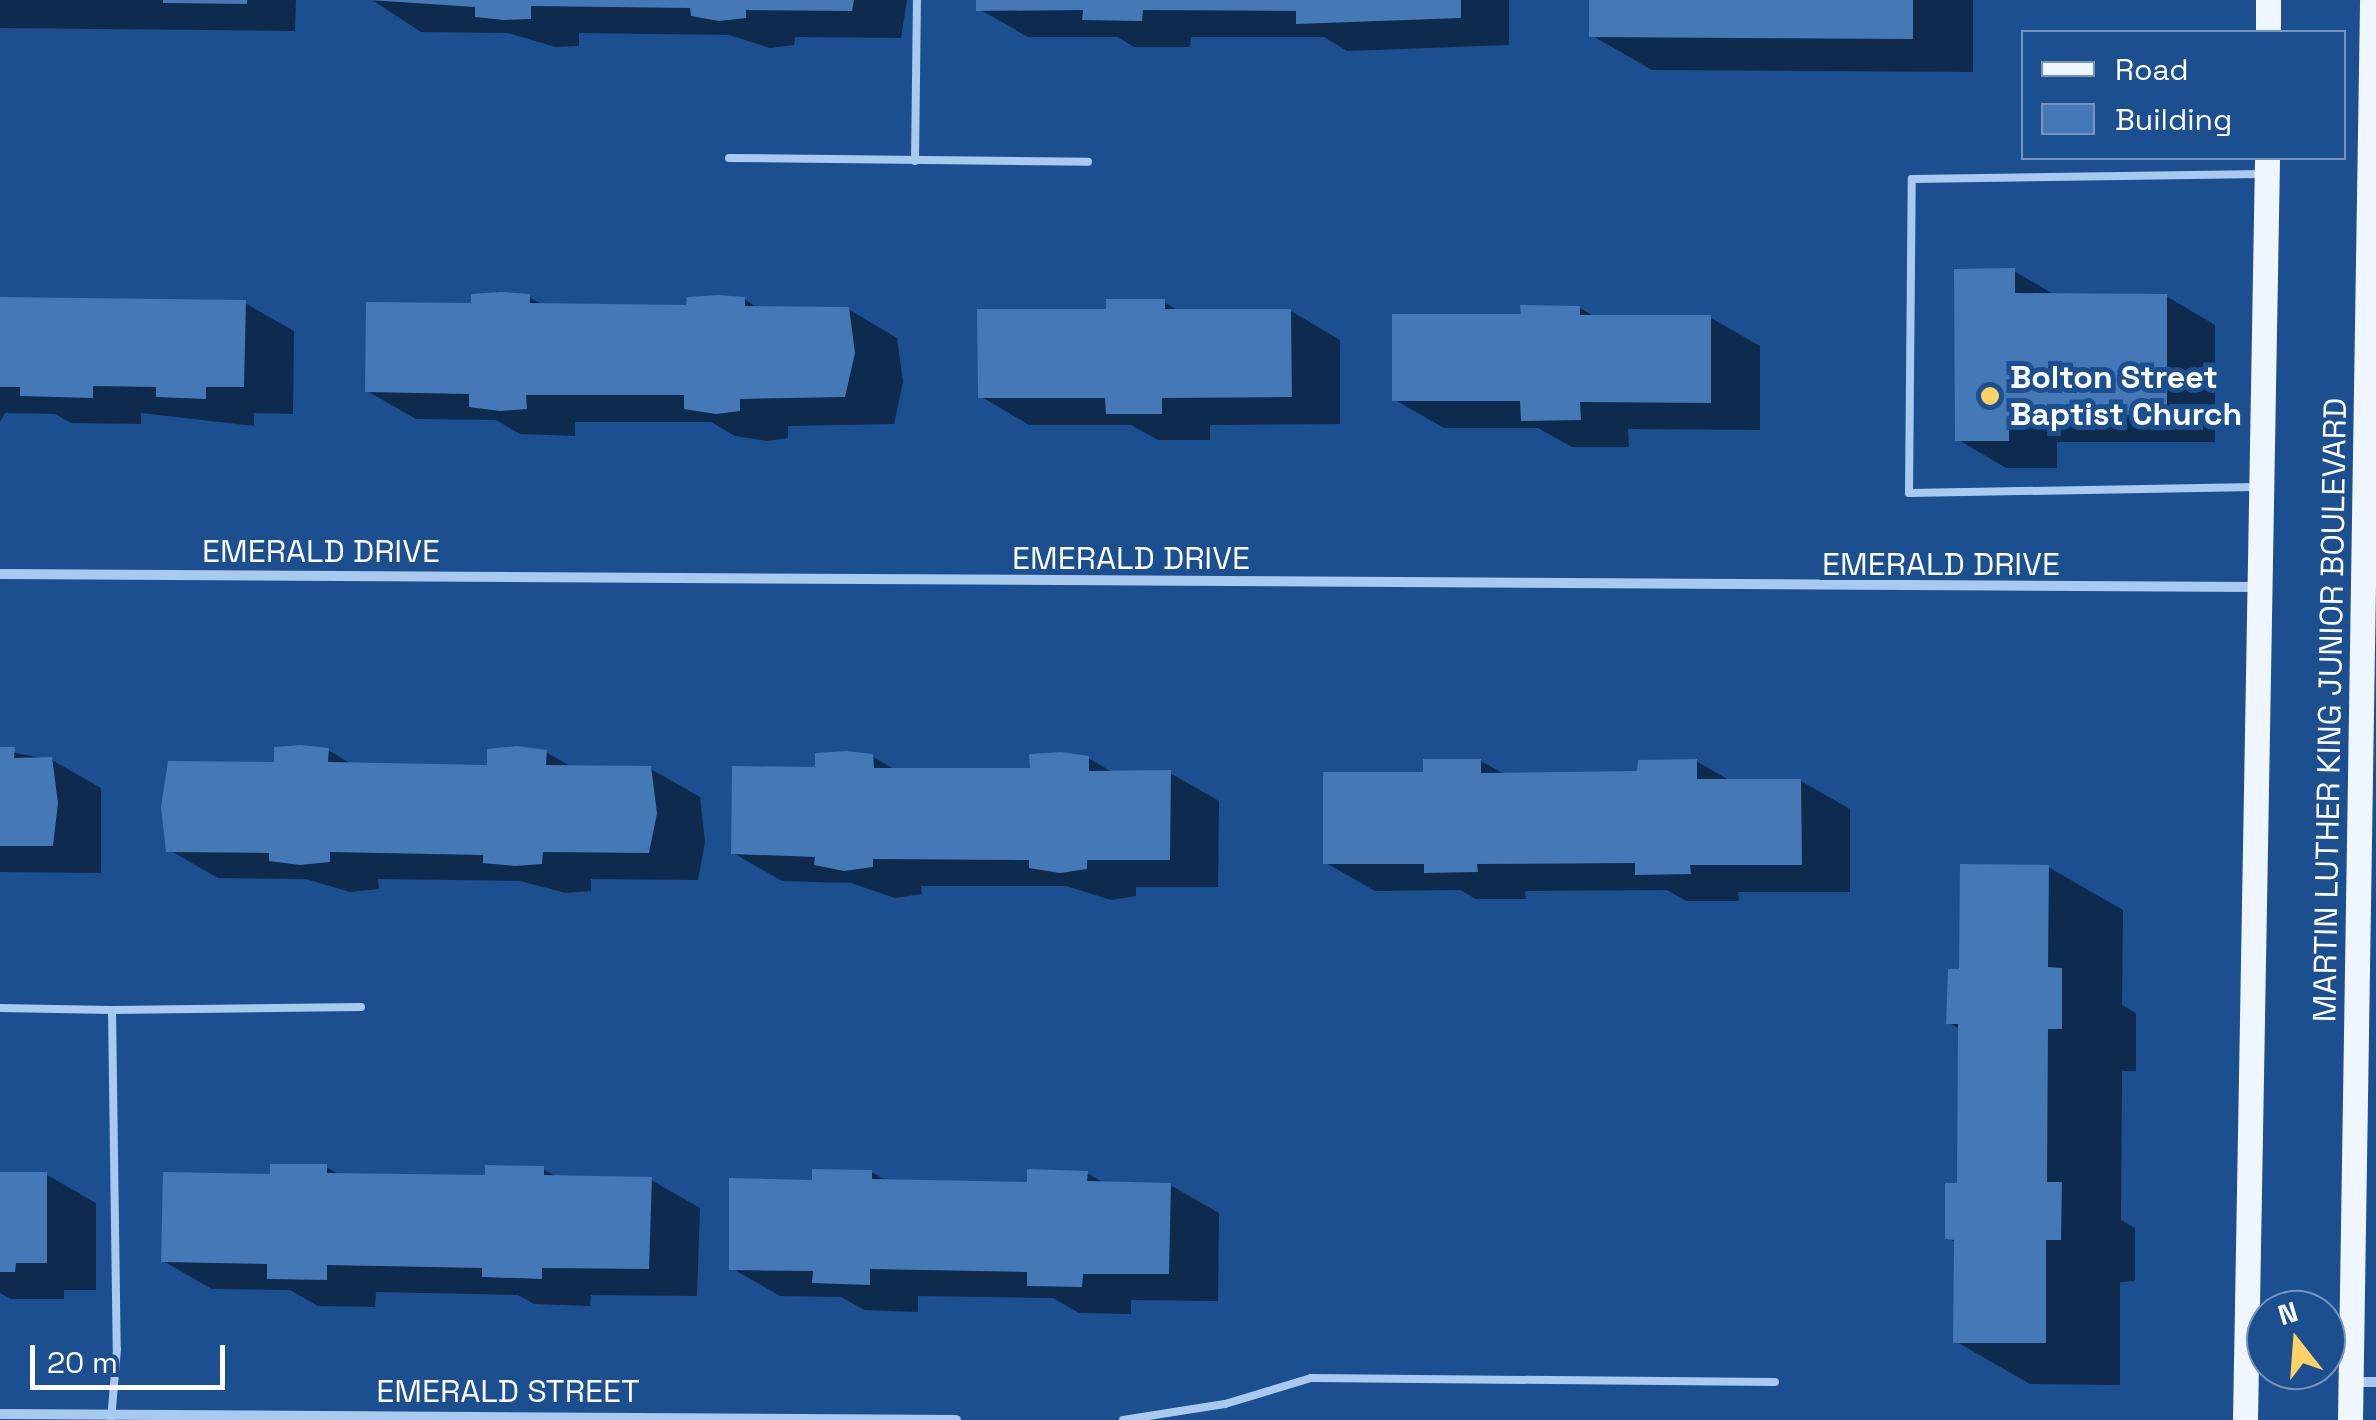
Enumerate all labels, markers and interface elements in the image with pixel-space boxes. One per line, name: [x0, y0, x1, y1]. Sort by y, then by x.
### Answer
legend: [2021, 30, 2346, 160]
text: Road: [2115, 50, 2189, 89]
text: Building: [2115, 100, 2232, 139]
place label: Bolton Street Baptist Church: [2010, 359, 2242, 434]
marker: Bolton Street Baptist Church: [1979, 385, 2001, 407]
street label: MARTIN LUTHER KING JUNIOR BOULEVARD: [2305, 397, 2355, 1023]
street label: EMERALD DRIVE: [202, 532, 440, 570]
street label: EMERALD DRIVE: [1012, 539, 1250, 577]
street label: EMERALD DRIVE: [1822, 545, 2060, 583]
north arrow: [2246, 1290, 2346, 1390]
text: N: [2274, 1293, 2302, 1333]
scale bar: [35, 1325, 230, 1387]
text: 20 m: [47, 1343, 118, 1382]
street label: EMERALD STREET: [376, 1372, 640, 1410]

